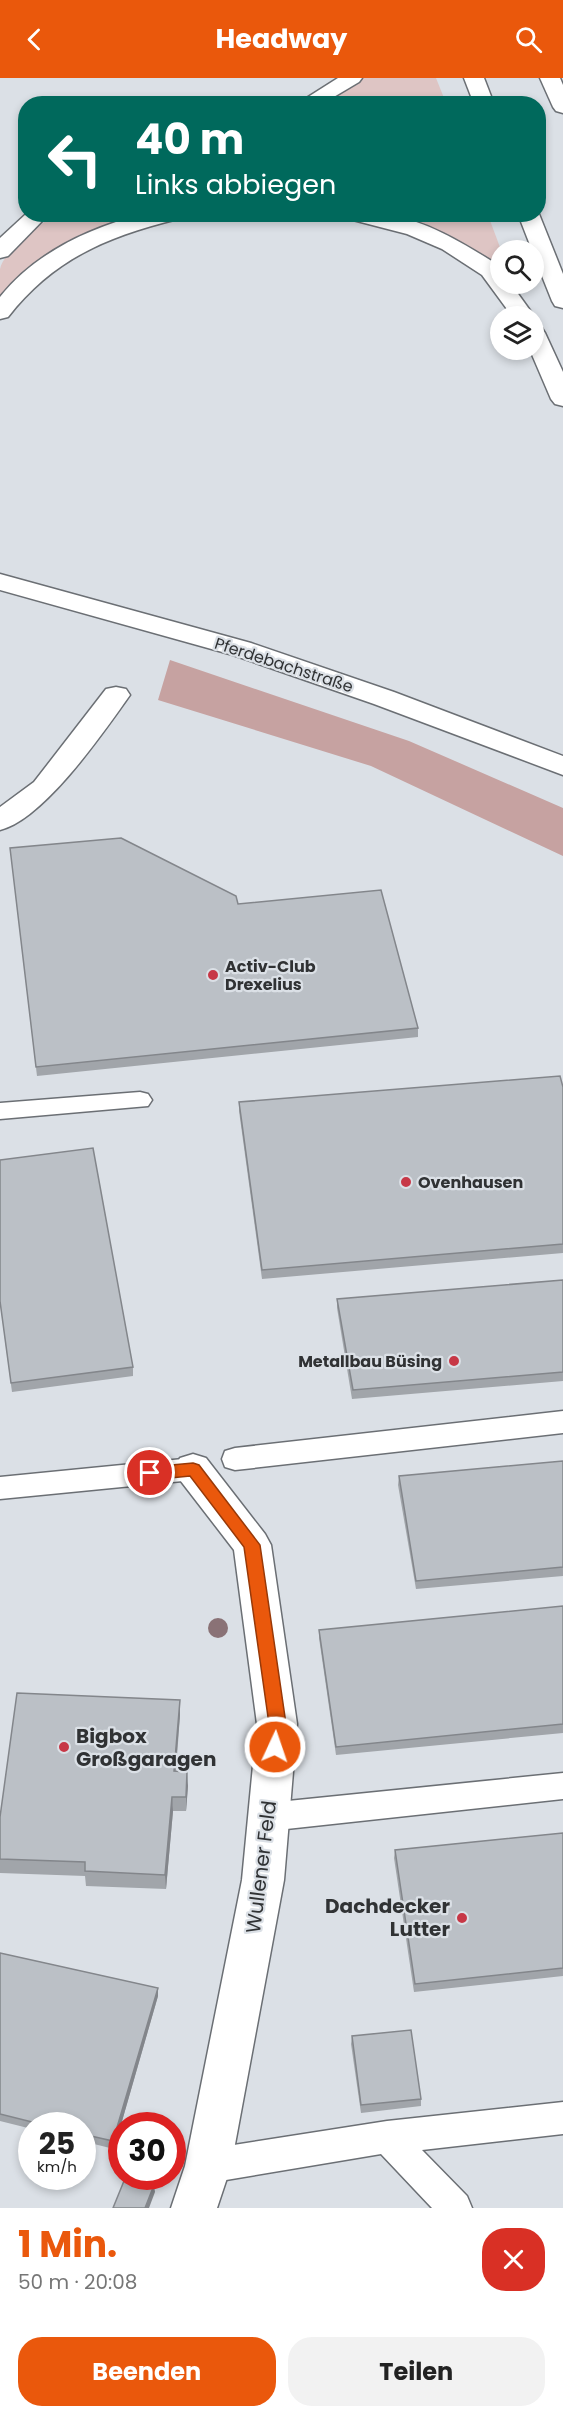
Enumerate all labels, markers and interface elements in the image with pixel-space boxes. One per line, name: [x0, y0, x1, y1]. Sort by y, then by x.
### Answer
text: Headway: [216, 20, 347, 57]
icon: back: [18, 23, 51, 56]
icon: search: [512, 23, 545, 56]
text: 40 m: [135, 110, 244, 169]
icon: left: [36, 120, 114, 198]
text: Links abbiegen: [135, 166, 336, 203]
map controls: [490, 240, 544, 360]
button: search: [490, 240, 544, 294]
button: layers: [490, 306, 544, 360]
street label: Pferdebachstraße: [212, 632, 356, 698]
place label: Activ-Club Drexelius: [225, 955, 316, 996]
marker: Activ-Club Drexelius: [206, 968, 220, 982]
place label: Ovenhausen: [418, 1171, 523, 1194]
marker: Ovenhausen: [399, 1175, 413, 1189]
place label: Metallbau Büsing: [298, 1350, 442, 1373]
marker: Metallbau Büsing: [447, 1354, 461, 1368]
pin: [124, 1447, 175, 1498]
icon: arrive: [133, 1456, 166, 1489]
position arrow: [243, 1715, 307, 1779]
place label: Bigbox Großgaragen: [76, 1722, 216, 1773]
marker: Bigbox Großgaragen: [57, 1740, 71, 1754]
street label: Wullener Feld: [239, 1799, 283, 1935]
place label: Dachdecker Lutter: [325, 1892, 450, 1943]
marker: Dachdecker Lutter: [455, 1911, 469, 1925]
speed limit sign: 30: [108, 2112, 186, 2190]
text: 25: [39, 2122, 75, 2165]
text: km/h: [37, 2156, 77, 2177]
text: 1 Min.: [18, 2219, 117, 2270]
button: close: [482, 2228, 545, 2291]
text: 50 m · 20:08: [18, 2268, 137, 2296]
button: Beenden: [18, 2337, 276, 2406]
button: Teilen: [288, 2337, 545, 2406]

